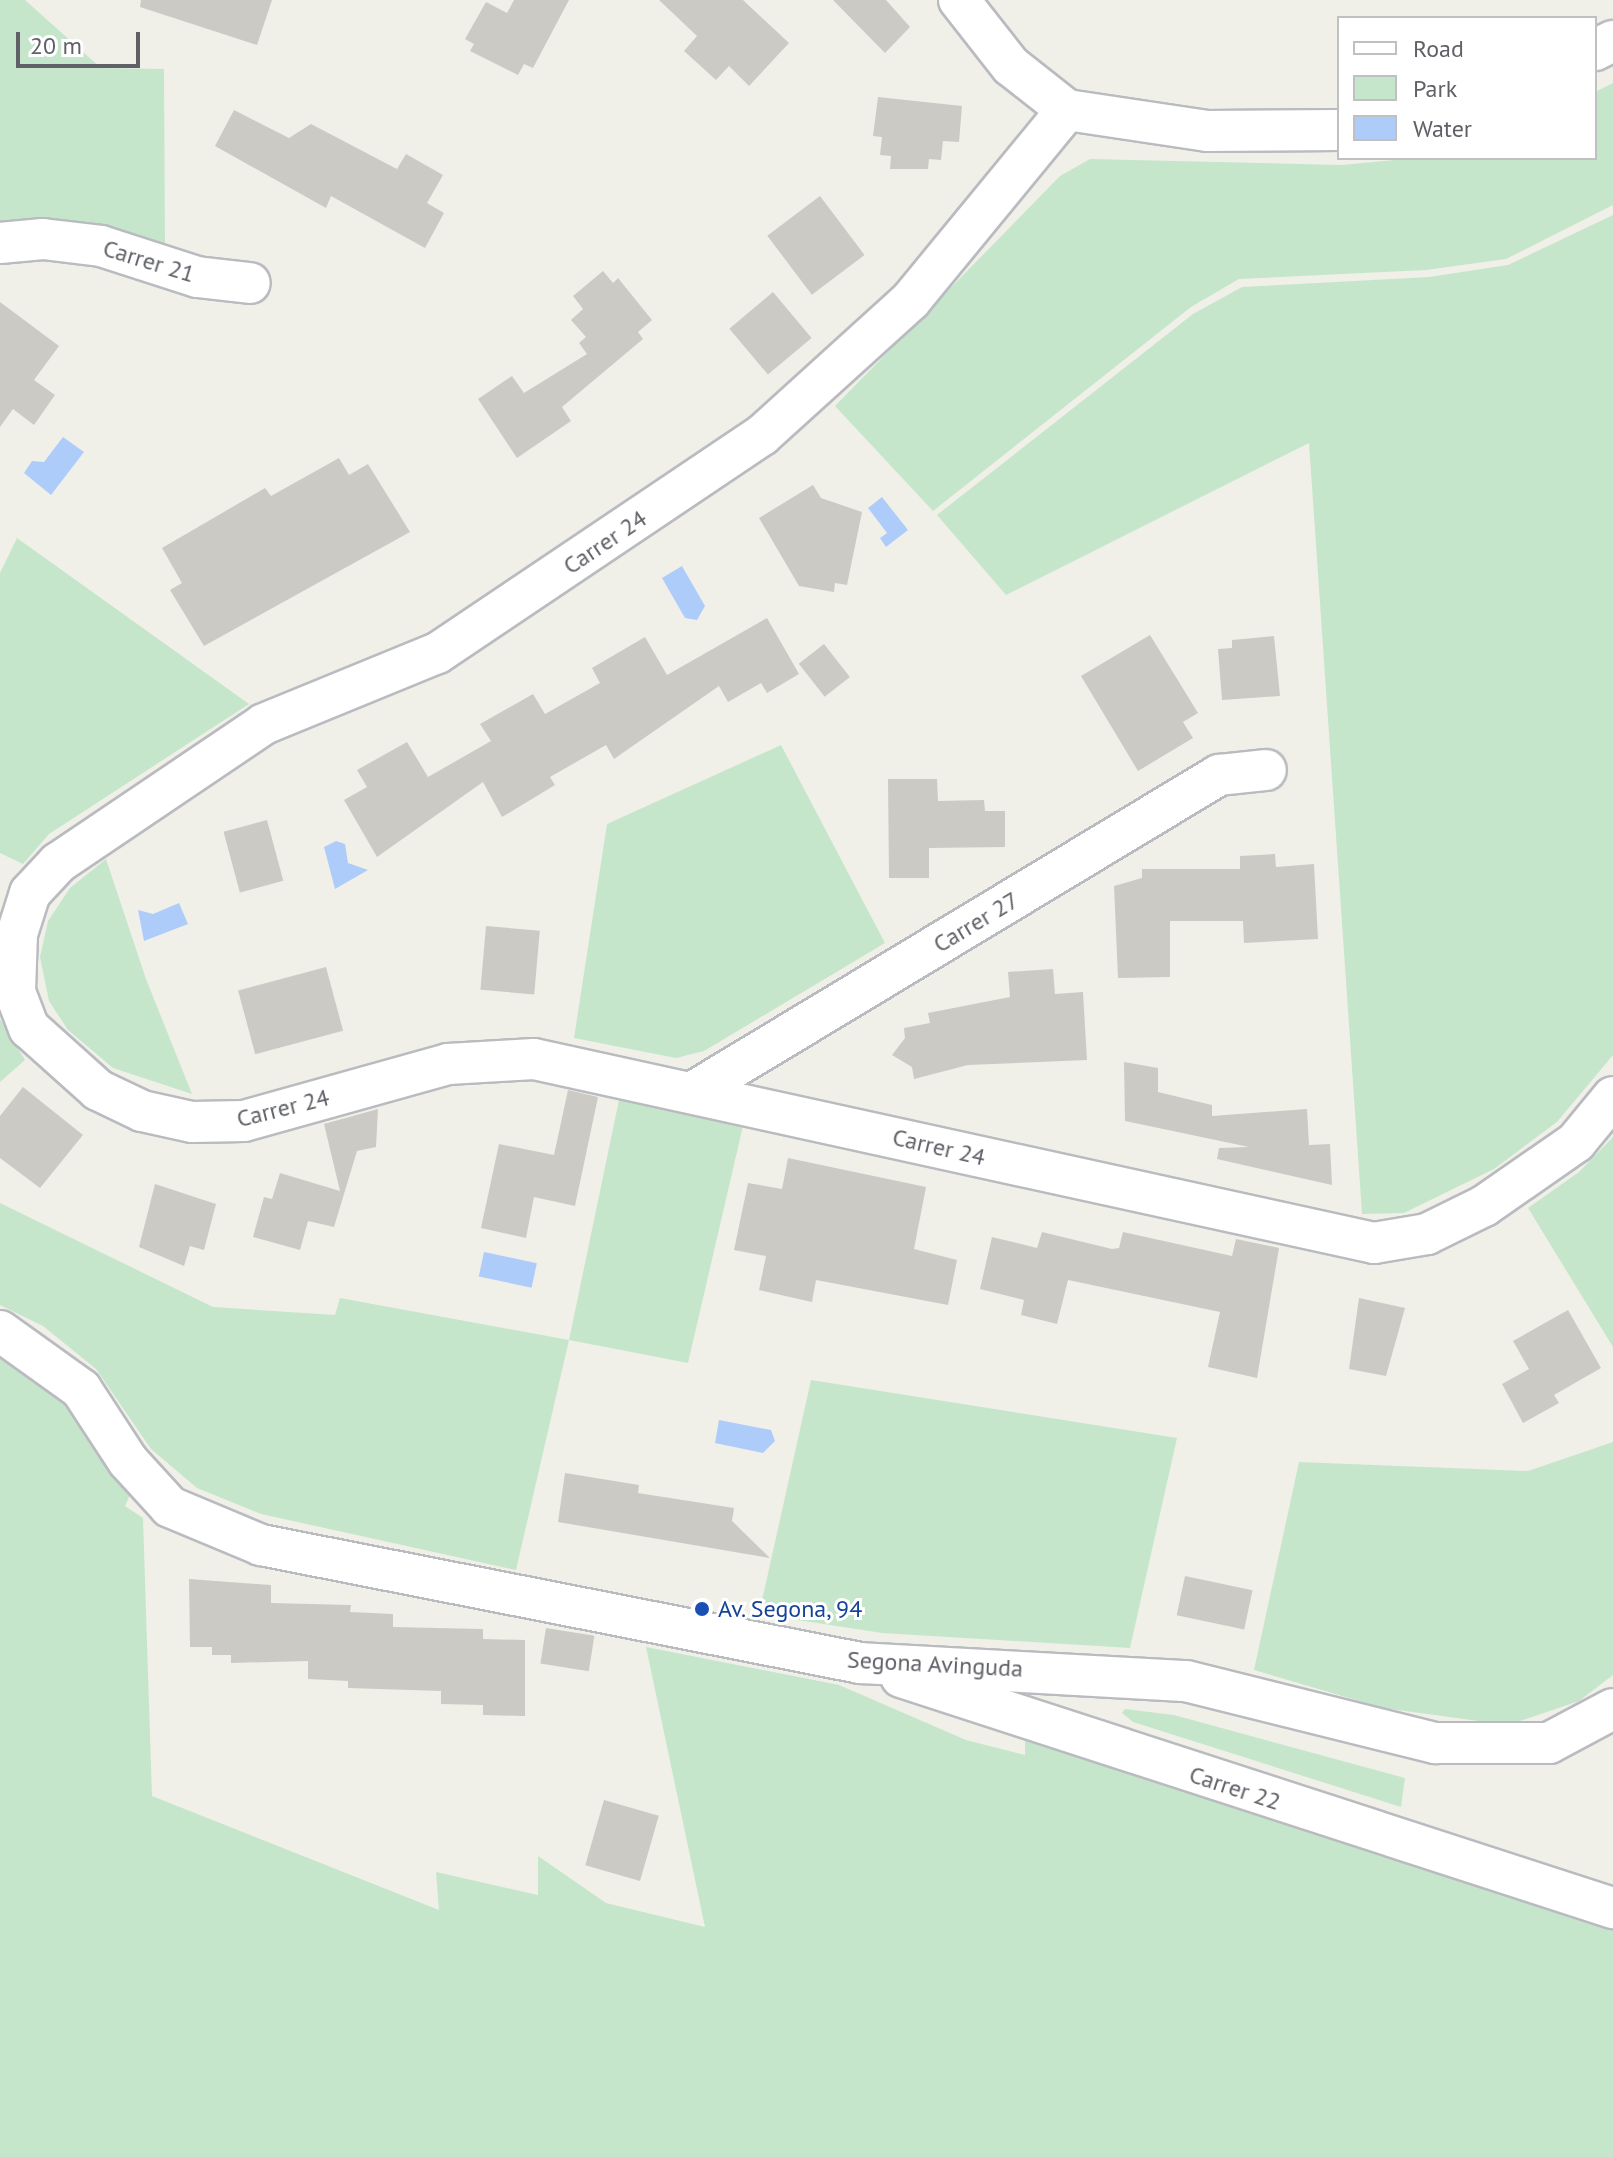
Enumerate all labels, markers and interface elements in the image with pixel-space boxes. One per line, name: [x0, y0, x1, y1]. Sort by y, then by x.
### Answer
scale bar: [20, 16, 144, 66]
legend: [1337, 16, 1597, 160]
text: 20 m: [30, 30, 82, 61]
text: Road: [1413, 33, 1464, 64]
text: Park: [1413, 73, 1457, 104]
text: Water: [1413, 113, 1472, 144]
street label: Carrer 21: [100, 233, 198, 289]
street label: Carrer 24: [558, 504, 652, 580]
street label: Carrer 27: [928, 885, 1024, 959]
street label: Carrer 24: [234, 1083, 332, 1133]
street label: Carrer 24: [890, 1122, 988, 1172]
place label: Av. Segona, 94: [718, 1595, 866, 1623]
marker: Av. Segona, 94: [693, 1600, 711, 1618]
street label: Segona Avinguda: [846, 1645, 1024, 1683]
street label: Carrer 22: [1186, 1760, 1284, 1816]

